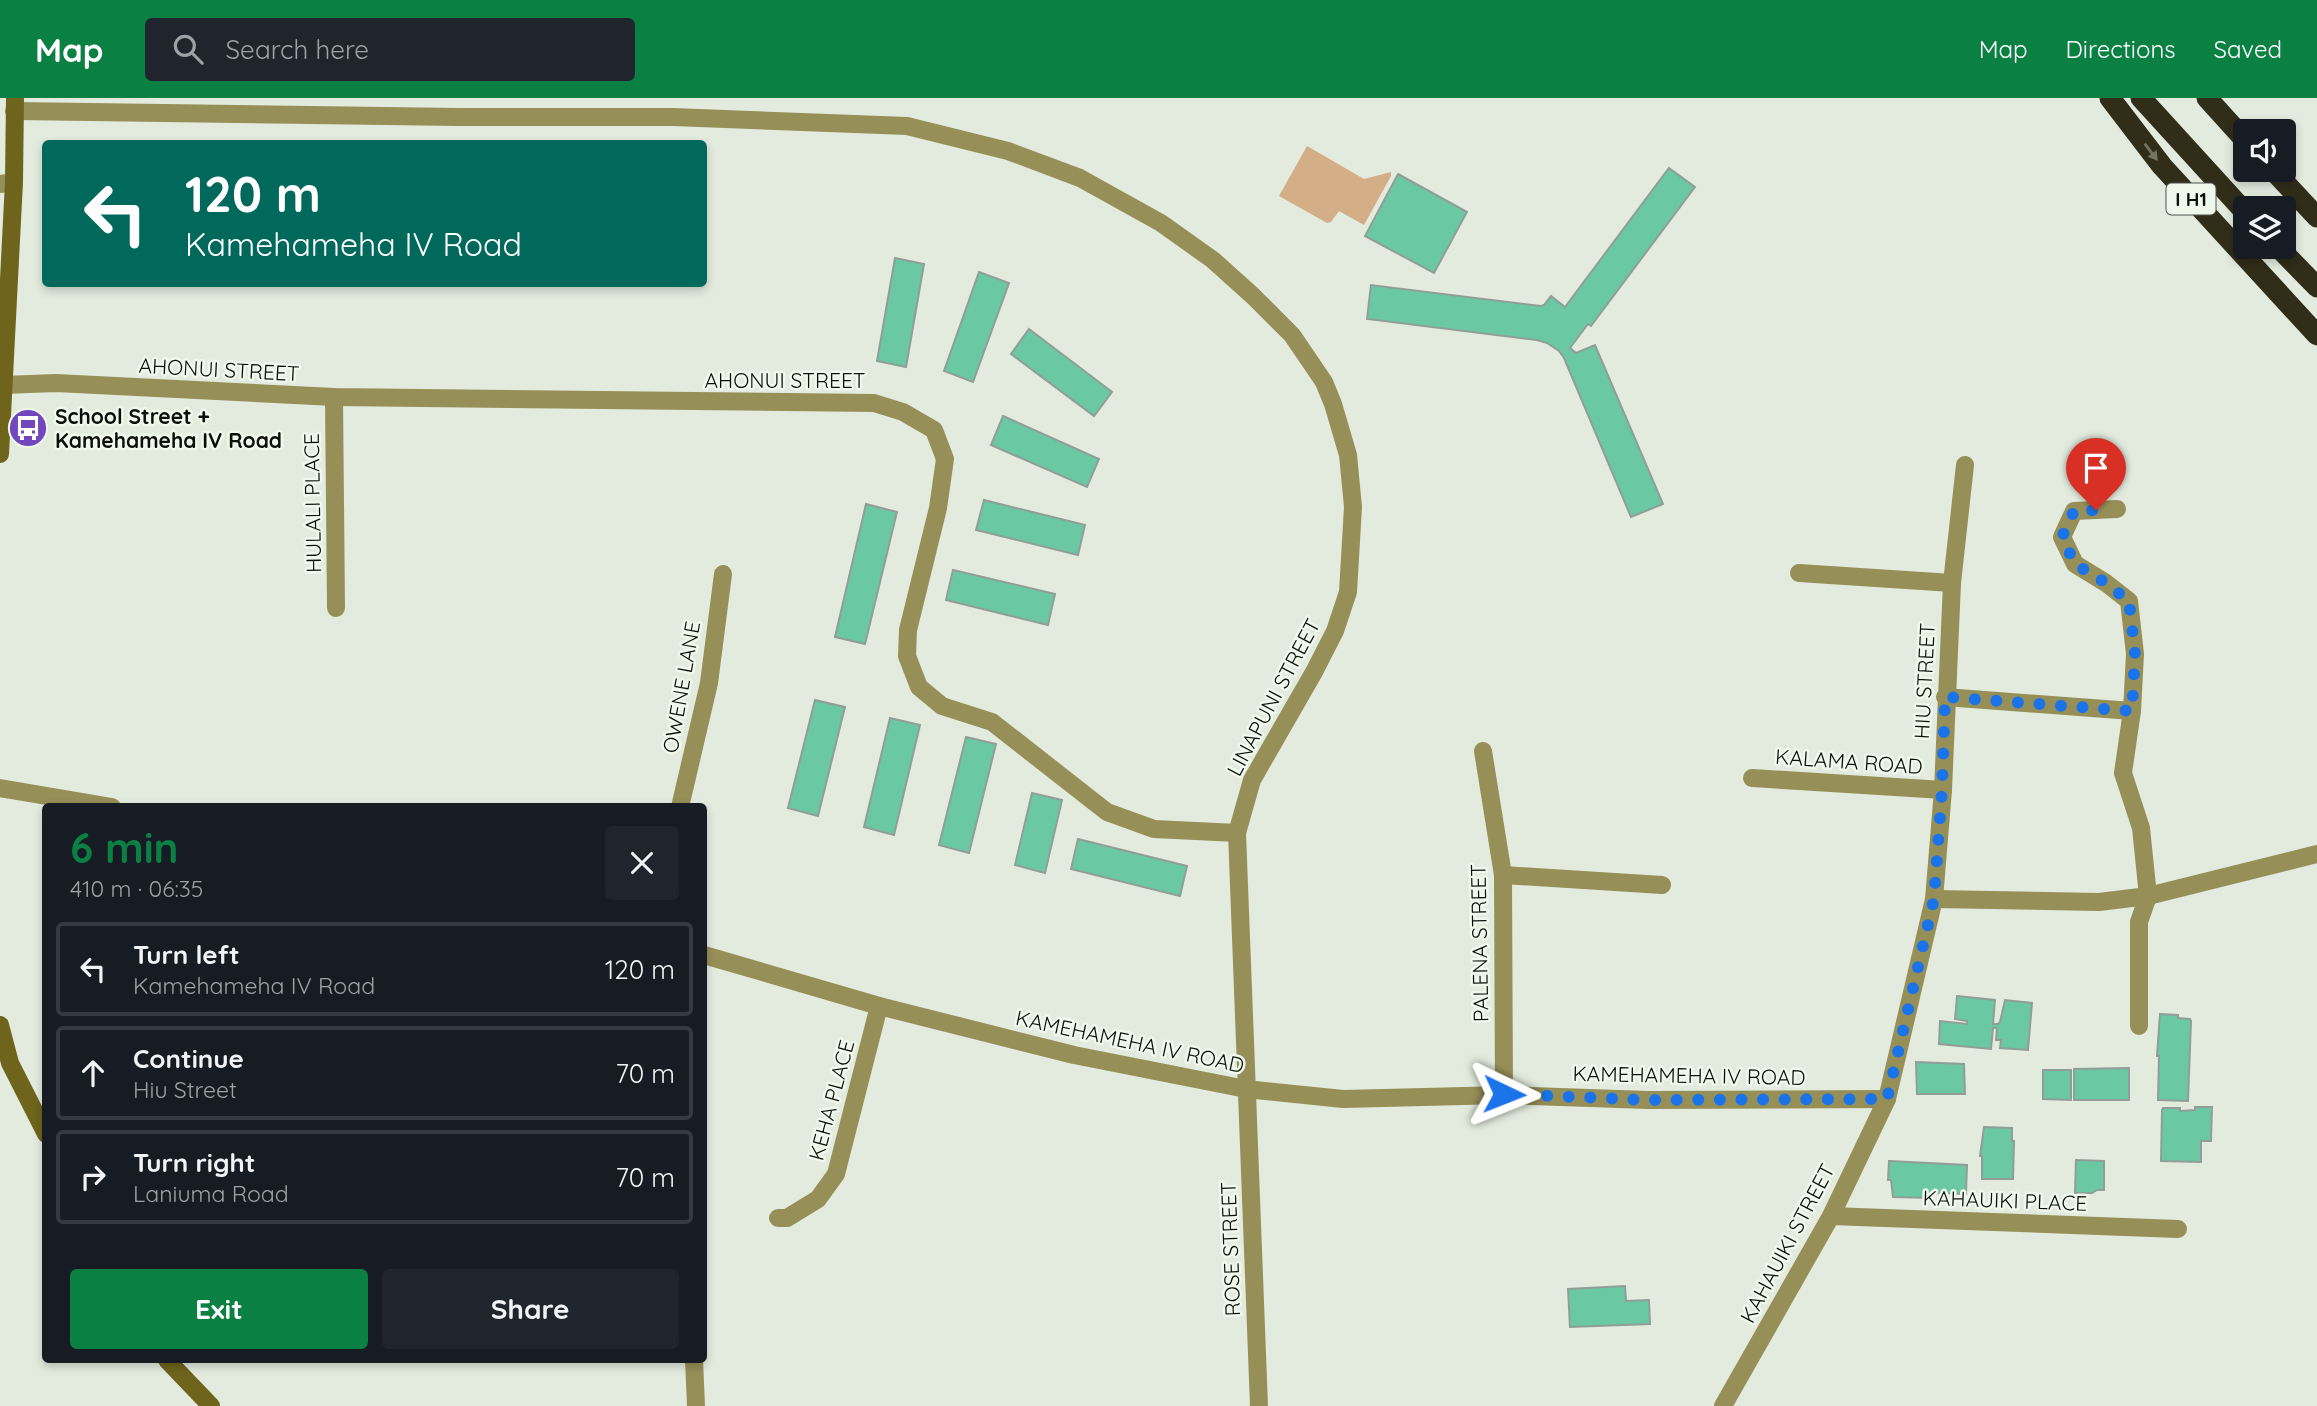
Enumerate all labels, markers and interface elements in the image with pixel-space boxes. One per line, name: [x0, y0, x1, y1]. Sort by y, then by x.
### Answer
search box: [145, 18, 635, 81]
text: Map: [35, 29, 103, 70]
icon: search: [169, 30, 207, 68]
text: Search here: [225, 33, 369, 66]
text: Map: [1979, 34, 2028, 64]
text: Directions: [2066, 34, 2176, 64]
text: Saved: [2214, 34, 2282, 64]
map controls: [2233, 119, 2296, 259]
button: sound: [2233, 119, 2296, 182]
one-way arrow: [2144, 143, 2159, 161]
text: 120 m: [185, 163, 321, 224]
icon: left: [70, 168, 161, 259]
road number: I H1: [2166, 184, 2216, 214]
button: layers: [2233, 196, 2296, 259]
text: Kamehameha IV Road: [185, 224, 522, 264]
street label: AHONUI STREET: [138, 352, 300, 386]
street label: AHONUI STREET: [704, 367, 866, 393]
place label: School Street + Kamehameha IV Road: [55, 403, 282, 453]
bus stop icon: School Street + Kamehameha IV Road: [7, 407, 49, 449]
street label: HULALI PLACE: [298, 433, 326, 573]
pin: [2066, 438, 2126, 510]
icon: arrive: [2077, 449, 2115, 487]
street label: LINAPUNI STREET: [1221, 614, 1325, 780]
street label: OWENE LANE: [657, 619, 705, 755]
street label: HIU STREET: [1908, 622, 1940, 740]
street label: KALAMA ROAD: [1774, 743, 1924, 779]
text: 6 min: [70, 821, 179, 874]
button: close: [605, 826, 679, 900]
street label: PALENA STREET: [1465, 864, 1493, 1022]
text: 410 m · 06:35: [70, 874, 203, 903]
text: Turn left: [133, 938, 240, 971]
icon: left: [74, 950, 112, 988]
text: 120 m: [605, 953, 675, 986]
text: Kamehameha IV Road: [133, 971, 375, 1000]
street label: KAMEHAMEHA IV ROAD: [1013, 1004, 1247, 1078]
street label: KEHA PLACE: [802, 1037, 860, 1163]
text: Continue: [133, 1042, 244, 1075]
icon: ahead: [74, 1054, 112, 1092]
text: 70 m: [615, 1057, 675, 1090]
position arrow: [1467, 1057, 1541, 1131]
street label: KAMEHAMEHA IV ROAD: [1572, 1060, 1806, 1090]
text: Hiu Street: [133, 1075, 237, 1104]
text: Turn right: [133, 1146, 255, 1179]
icon: right: [74, 1158, 112, 1196]
street label: KAHAUIKI STREET: [1734, 1159, 1840, 1327]
text: 70 m: [615, 1161, 675, 1194]
text: Laniuma Road: [133, 1179, 289, 1208]
street label: ROSE STREET: [1215, 1181, 1245, 1317]
street label: KAHAUIKI PLACE: [1922, 1184, 2088, 1216]
button: Exit: [70, 1269, 368, 1349]
button: Share: [382, 1269, 679, 1349]

